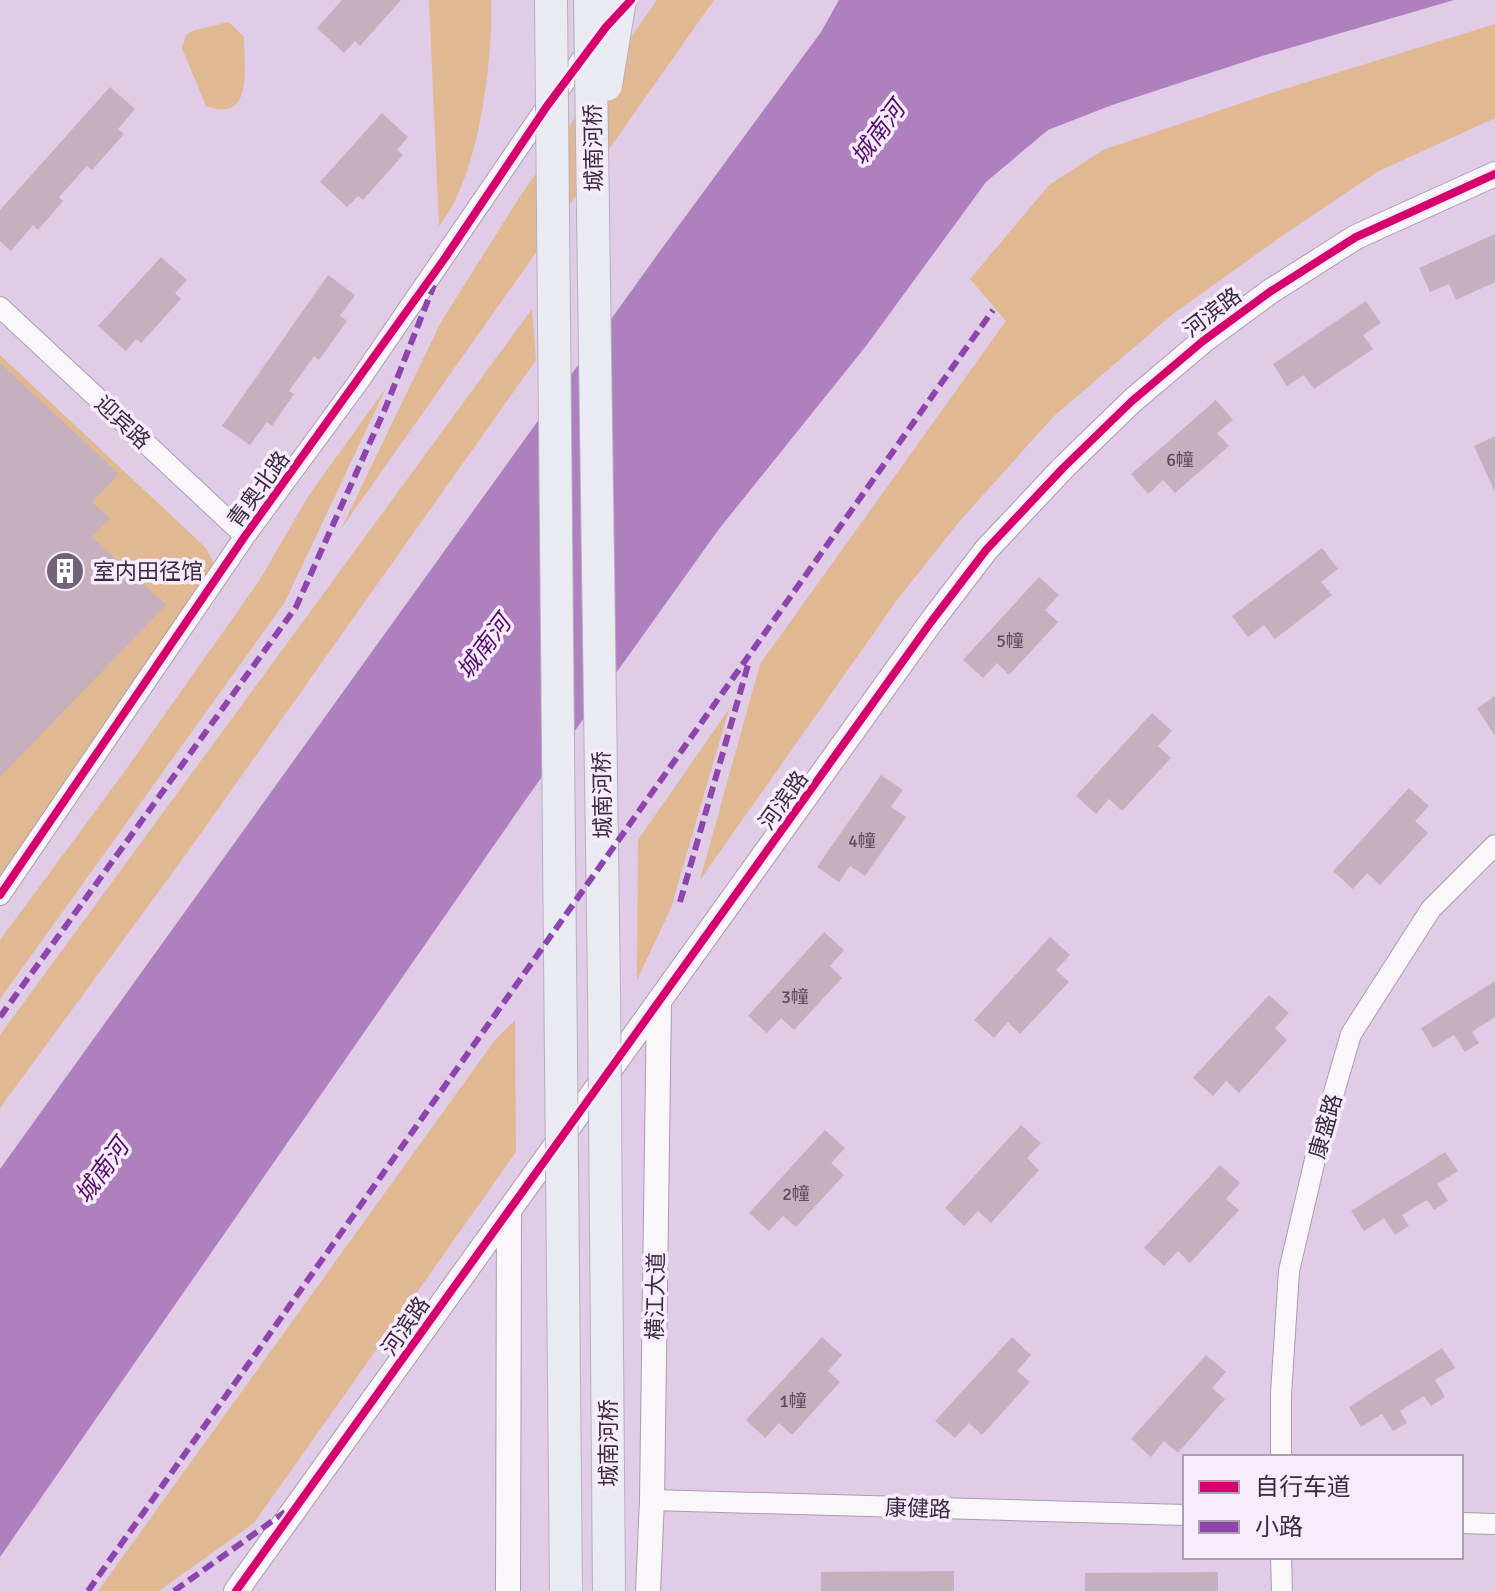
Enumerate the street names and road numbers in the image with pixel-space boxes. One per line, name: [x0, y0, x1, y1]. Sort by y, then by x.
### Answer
street label: 城南河桥: [579, 104, 608, 192]
street label: 河滨路: [1178, 282, 1247, 343]
street label: 迎宾路: [89, 390, 156, 455]
street label: 青奥北路: [222, 446, 295, 533]
street label: 城南河桥: [588, 751, 617, 839]
street label: 河滨路: [753, 766, 814, 835]
street label: 康盛路: [1303, 1091, 1348, 1162]
street label: 横江大道: [641, 1252, 670, 1340]
street label: 河滨路: [375, 1292, 435, 1361]
street label: 城南河桥: [595, 1399, 622, 1487]
street label: 康健路: [885, 1494, 951, 1523]

